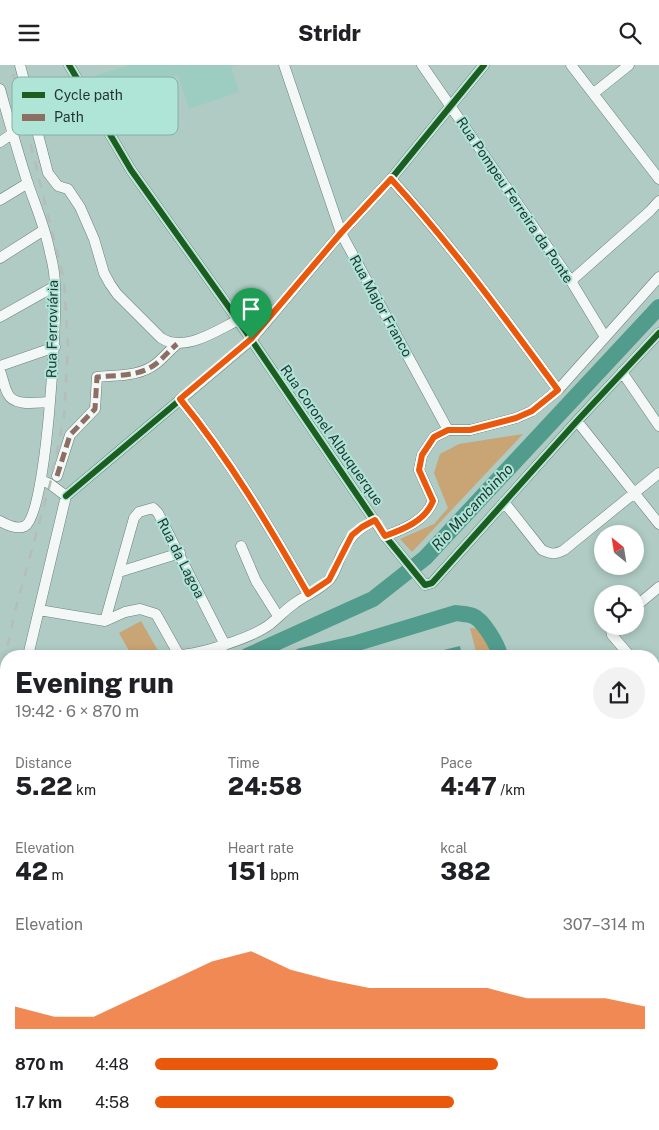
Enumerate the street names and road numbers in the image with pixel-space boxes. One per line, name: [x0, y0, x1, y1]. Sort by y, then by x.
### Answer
street label: Rua Pompeu Ferreira da Ponte: [453, 114, 577, 286]
street label: Rua Major Franco: [346, 252, 416, 360]
street label: Rua Ferroviária: [43, 280, 61, 378]
street label: Rua Coronel Albuquerque: [277, 362, 387, 508]
street label: Rua da Lagoa: [154, 515, 208, 601]

